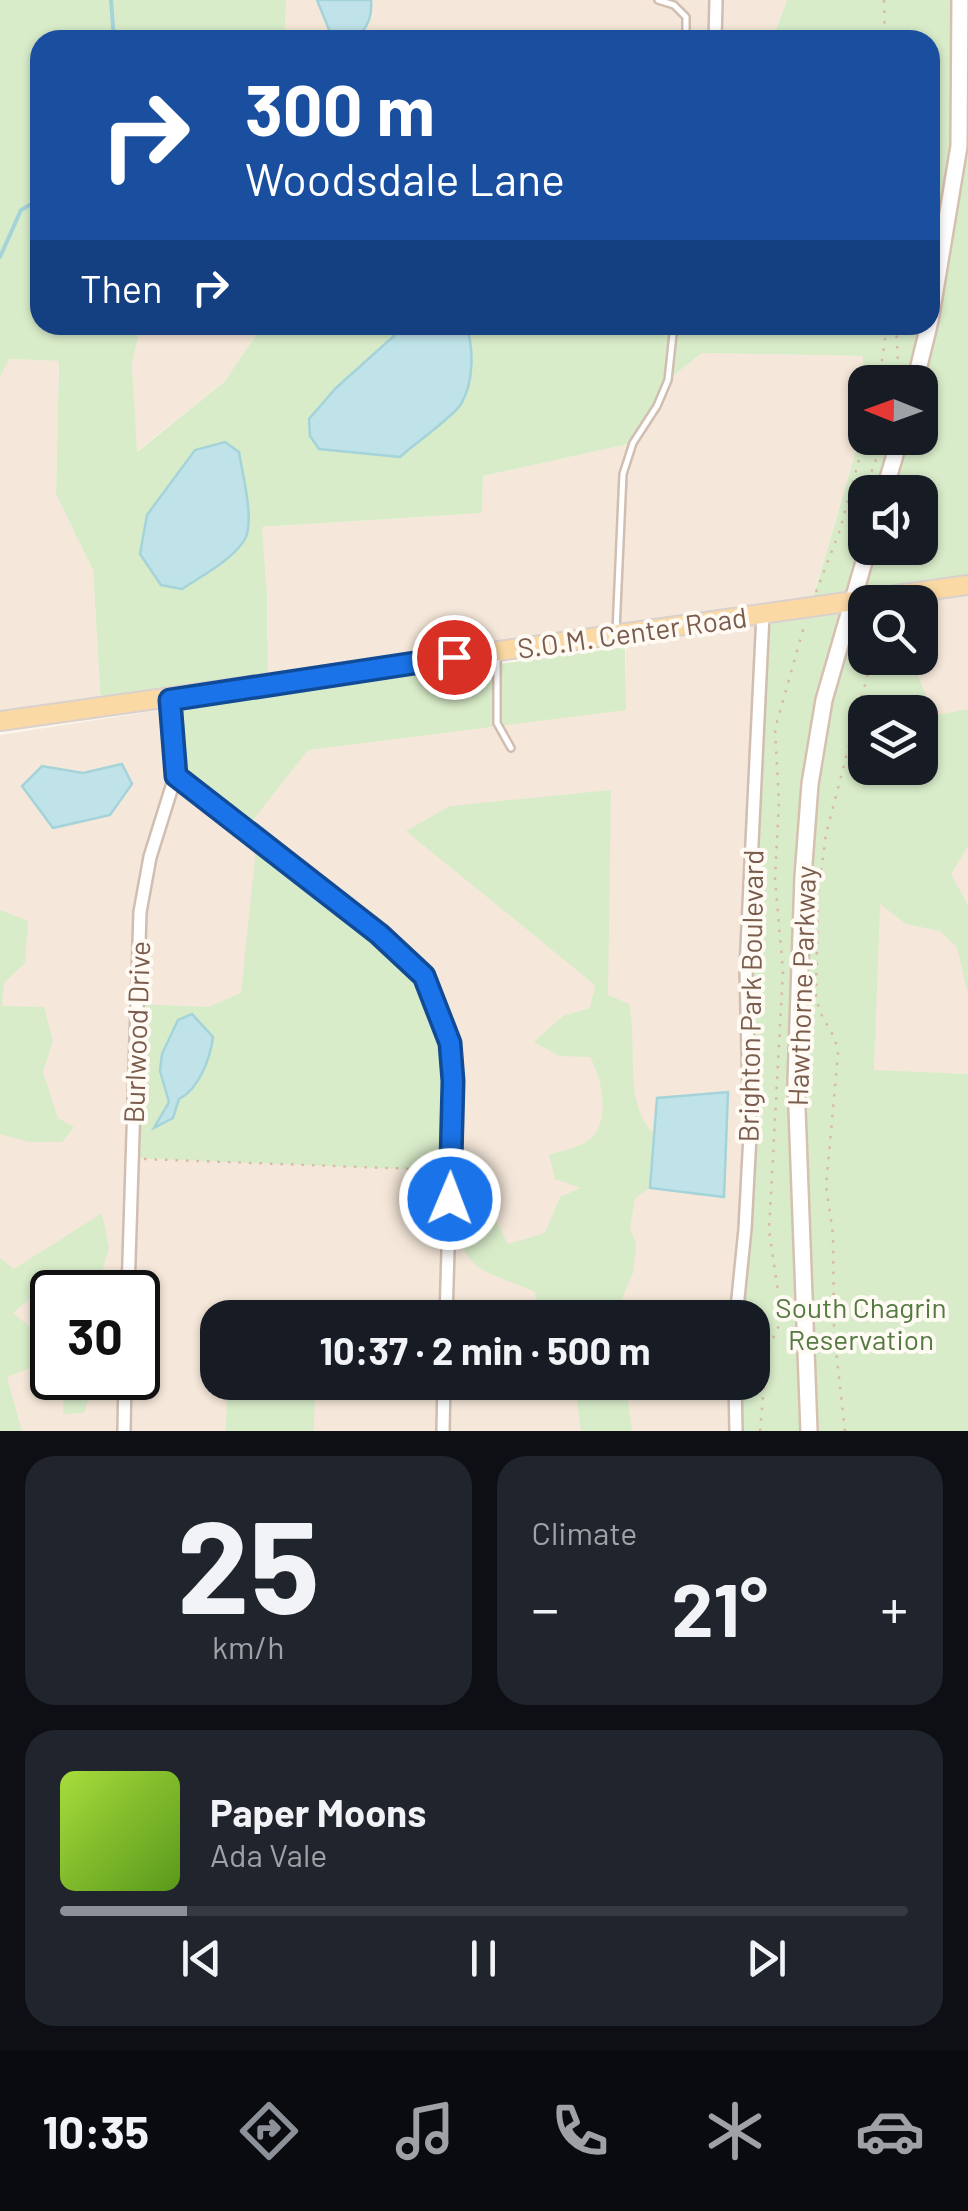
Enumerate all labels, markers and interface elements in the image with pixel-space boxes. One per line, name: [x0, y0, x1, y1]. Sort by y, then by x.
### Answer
text: 300 m: [245, 66, 435, 150]
icon: right: [80, 70, 210, 200]
text: Woodsdale Lane: [245, 151, 565, 205]
icon: right: [183, 260, 238, 315]
text: Then: [80, 265, 163, 311]
north arrow: [848, 365, 938, 455]
map controls: [848, 365, 938, 785]
button: sound: [848, 475, 938, 565]
button: search: [848, 585, 938, 675]
street label: S.O.M. Center Road: [515, 599, 749, 665]
pin: [412, 615, 497, 700]
icon: arrive: [427, 630, 482, 685]
button: layers: [848, 695, 938, 785]
street label: Brighton Park Boulevard: [730, 849, 770, 1143]
street label: Hawthorne Parkway: [780, 865, 822, 1107]
street label: Burlwood Drive: [116, 940, 156, 1124]
position arrow: [398, 1147, 502, 1251]
speed limit sign: 30: [30, 1270, 160, 1400]
park label: South Chagrin Reservation: [775, 1290, 947, 1356]
text: 10:37 · 2 min · 500 m: [320, 1327, 650, 1373]
text: 25: [177, 1484, 320, 1640]
text: Climate: [532, 1513, 637, 1551]
text: 21°: [672, 1562, 768, 1652]
text: −: [532, 1574, 559, 1640]
text: +: [880, 1574, 908, 1640]
text: km/h: [212, 1627, 284, 1665]
text: Paper Moons: [210, 1789, 426, 1835]
text: Ada Vale: [210, 1835, 327, 1873]
icon: previous: [174, 1931, 229, 1986]
icon: pause: [456, 1931, 511, 1986]
icon: next: [739, 1931, 794, 1986]
icon: directions: [234, 2096, 304, 2166]
icon: music: [390, 2096, 460, 2166]
icon: phone: [545, 2096, 615, 2166]
icon: climate: [700, 2096, 770, 2166]
icon: car: [855, 2096, 925, 2166]
text: 10:35: [43, 2104, 149, 2158]

